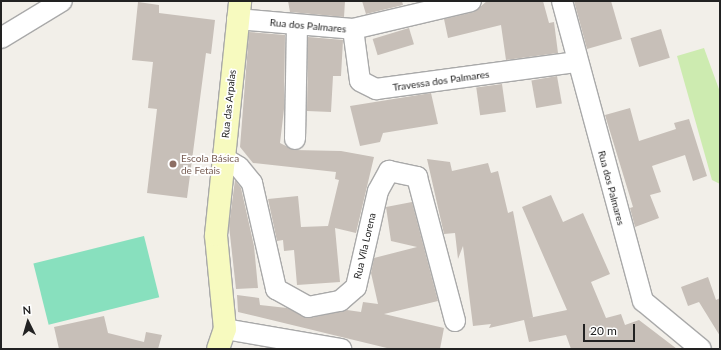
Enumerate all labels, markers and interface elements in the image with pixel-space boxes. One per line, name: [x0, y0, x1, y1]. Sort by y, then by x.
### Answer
street label: Rua dos Palmares: [269, 17, 347, 35]
street label: Travessa dos Palmares: [392, 68, 490, 94]
street label: Rua das Arpalas: [219, 69, 239, 139]
street label: Rua dos Palmares: [595, 149, 627, 227]
place label: Escola Básica de Fetais: [181, 152, 239, 176]
marker: Escola Básica de Fetais: [168, 159, 178, 169]
street label: Rua Vila Lorena: [352, 212, 378, 280]
north arrow: [8, 302, 48, 342]
text: N: [22, 303, 32, 316]
scale bar: [585, 316, 637, 342]
text: 20 m: [590, 323, 617, 338]

